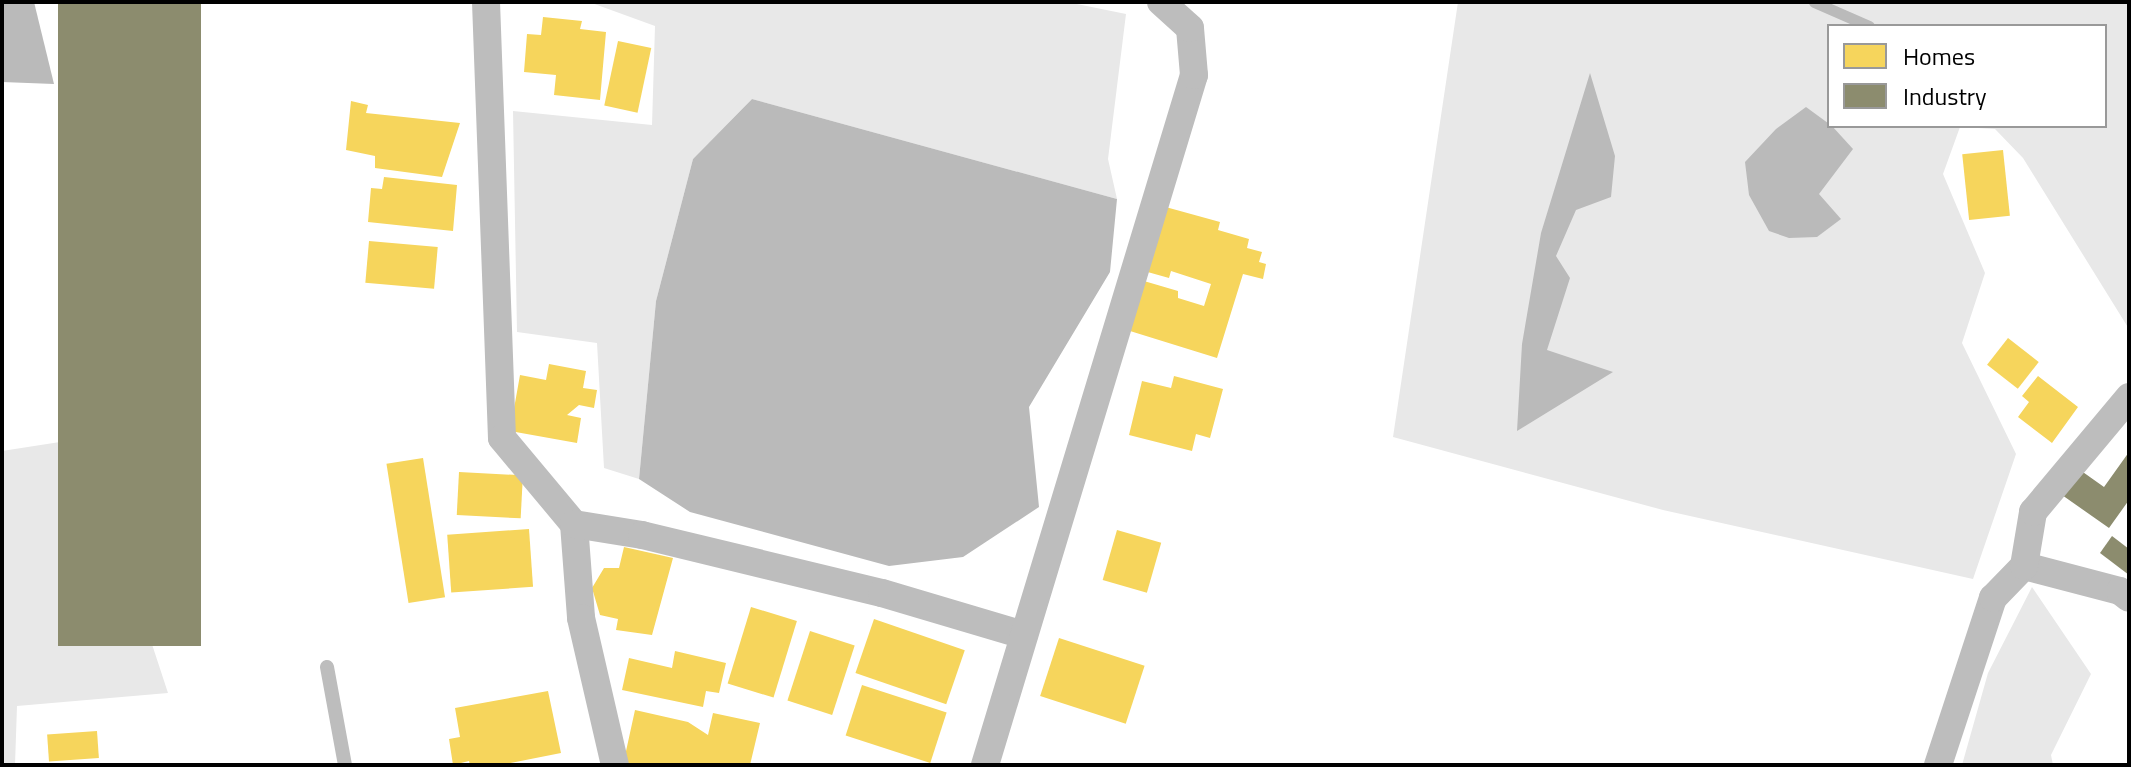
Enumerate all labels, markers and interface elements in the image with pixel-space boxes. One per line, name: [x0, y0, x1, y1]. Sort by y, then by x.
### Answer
legend: [1827, 24, 2107, 128]
text: Homes: [1903, 38, 1975, 74]
text: Industry: [1903, 78, 1987, 114]

